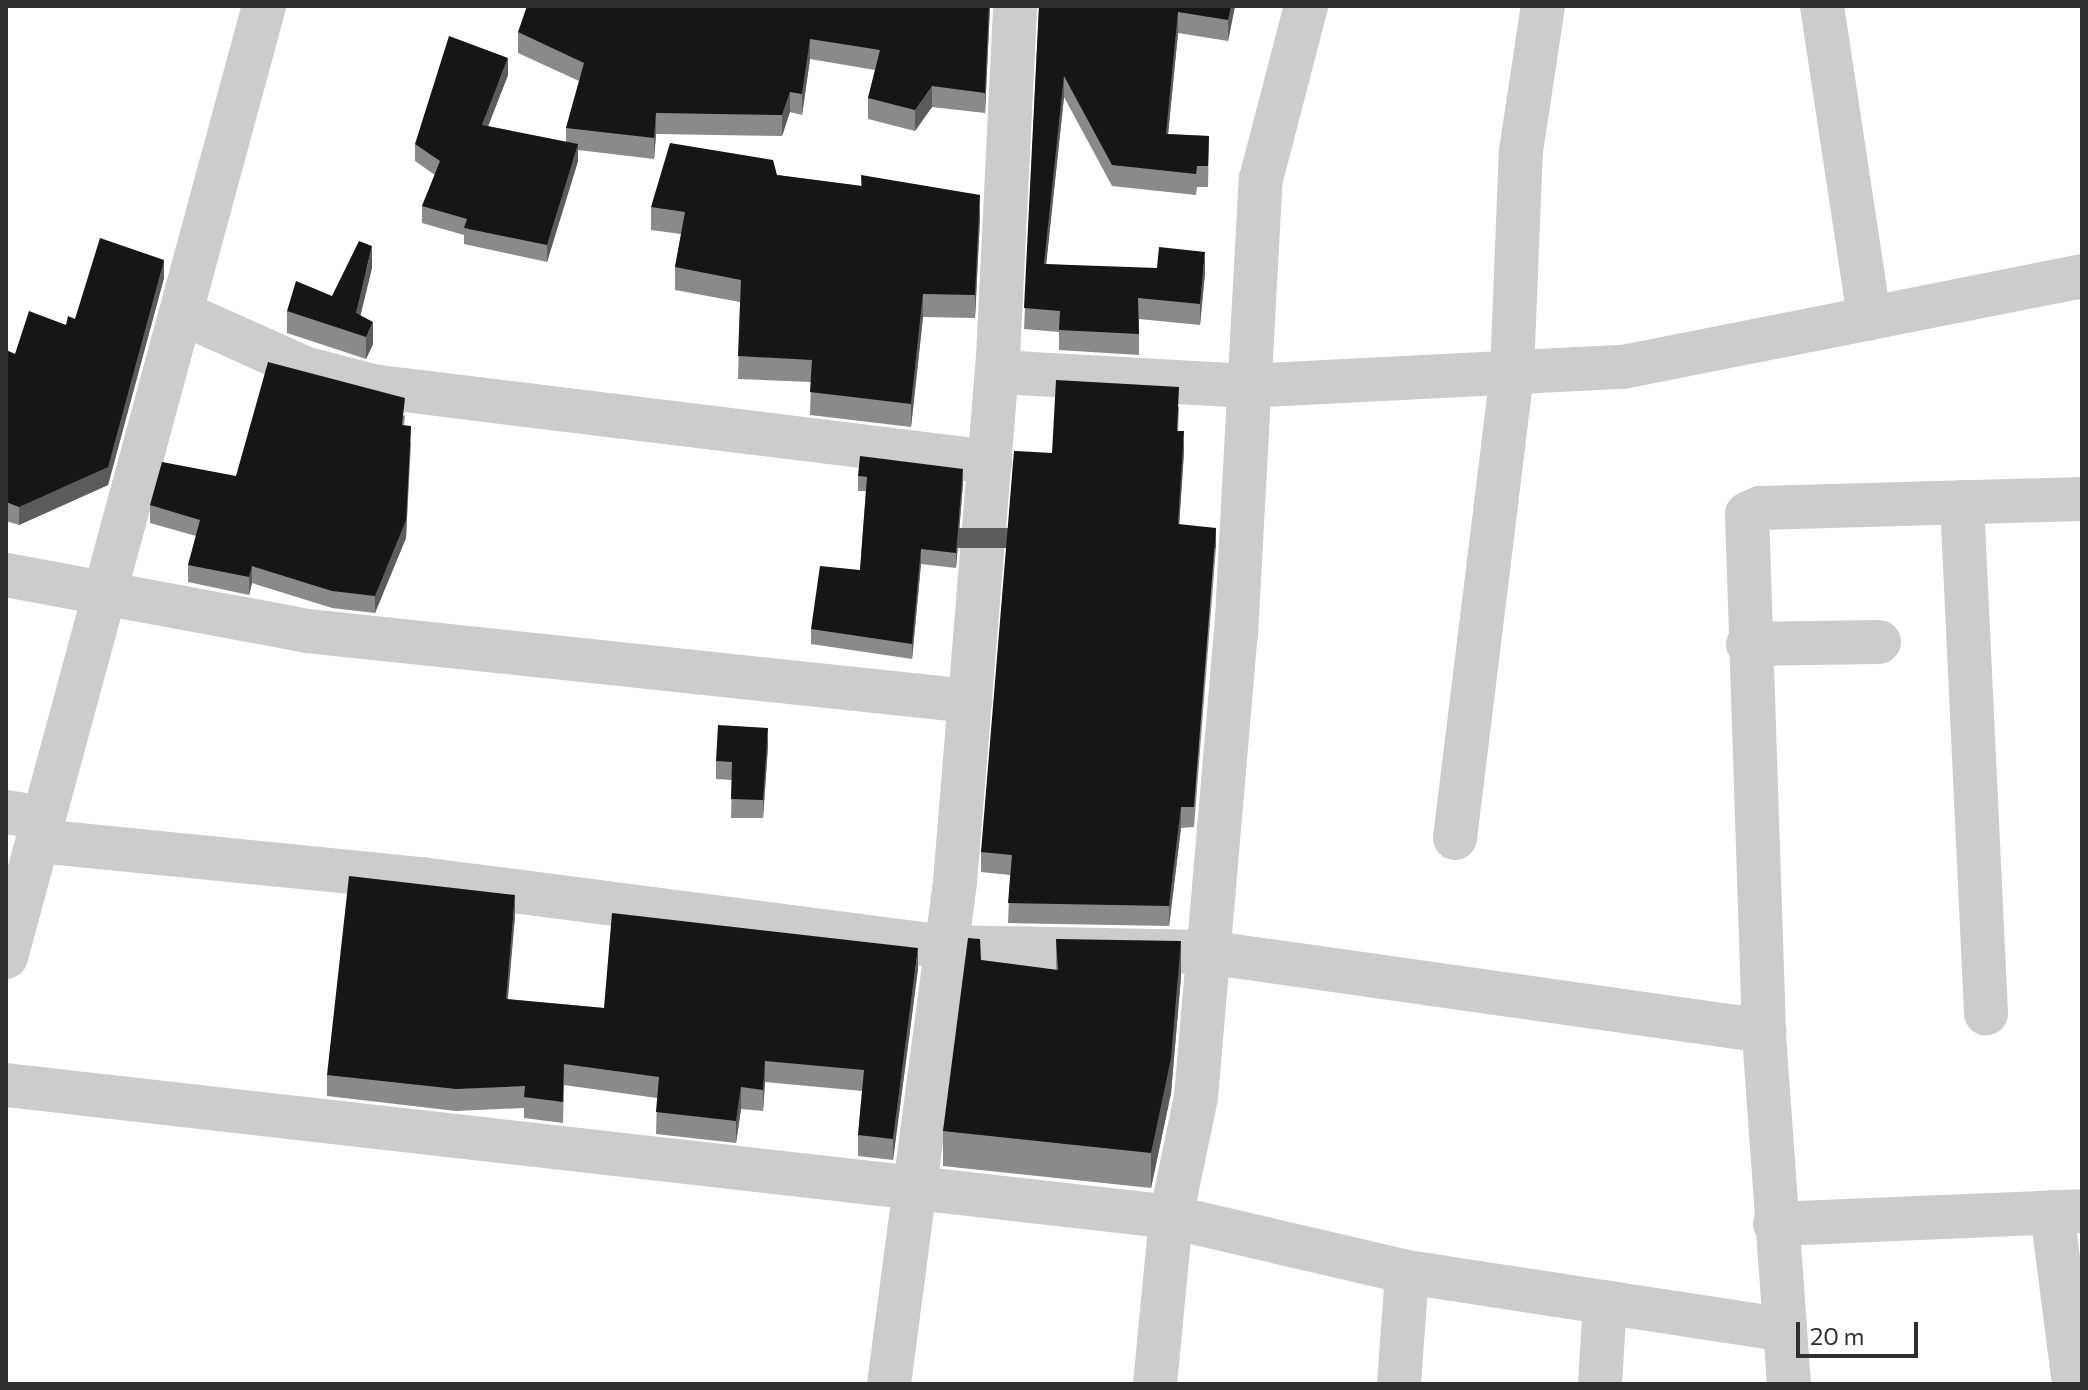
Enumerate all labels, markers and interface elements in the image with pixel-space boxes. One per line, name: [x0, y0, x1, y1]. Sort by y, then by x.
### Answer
scale bar: [1800, 1306, 1922, 1356]
text: 20 m: [1810, 1321, 1864, 1350]

